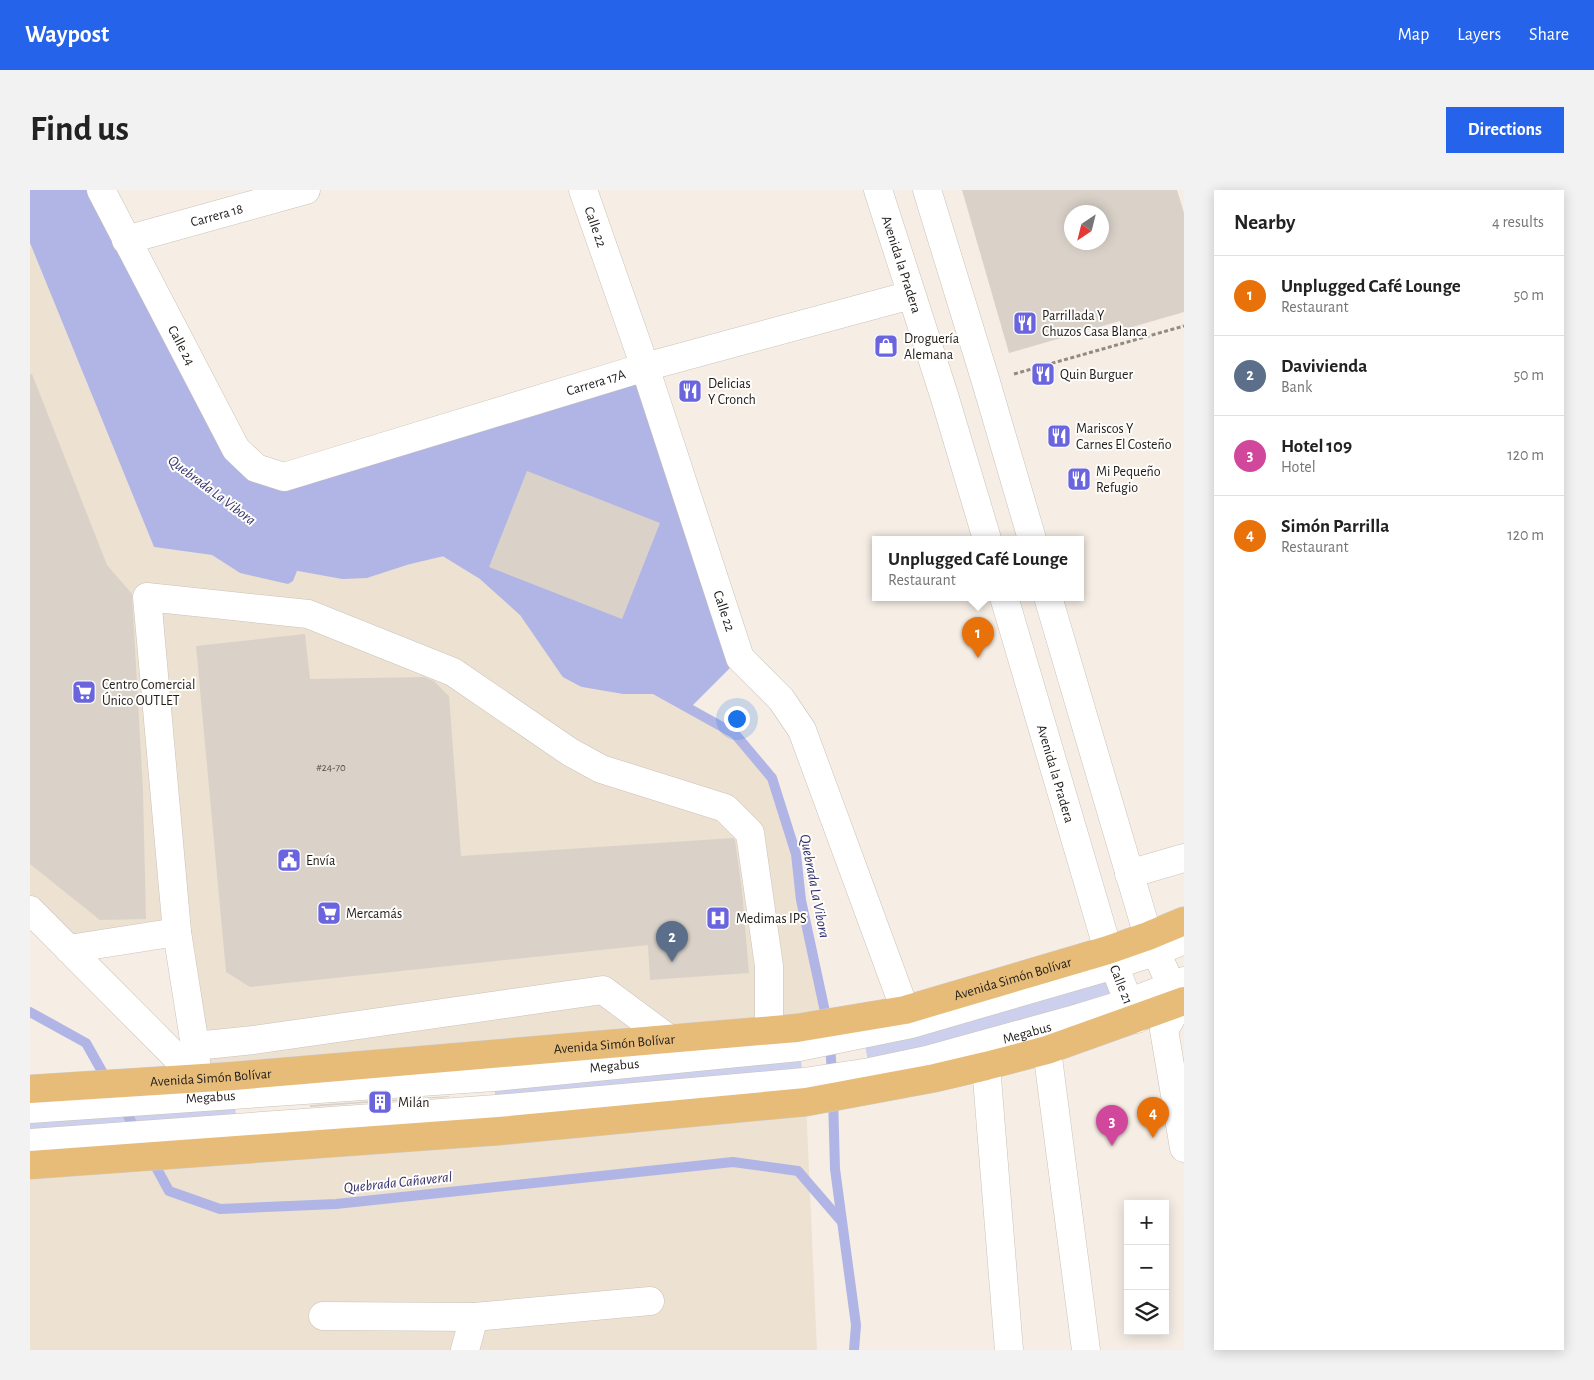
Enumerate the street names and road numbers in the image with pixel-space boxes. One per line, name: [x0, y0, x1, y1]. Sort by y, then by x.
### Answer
street label: Carrera 18: [189, 202, 245, 230]
street label: Calle 22: [581, 205, 609, 249]
street label: Avenida la Pradera: [879, 214, 923, 316]
street label: Calle 24: [165, 324, 197, 368]
street label: Carrera 17A: [565, 367, 627, 399]
street label: Calle 22: [710, 589, 737, 633]
street label: Avenida la Pradera: [1034, 723, 1076, 825]
street label: Avenida Simón Bolívar: [952, 955, 1074, 1003]
street label: Calle 21: [1107, 963, 1135, 1006]
street label: Megabus: [1001, 1020, 1053, 1047]
street label: Avenida Simón Bolívar: [553, 1032, 676, 1057]
street label: Megabus: [589, 1057, 640, 1076]
street label: Avenida Simón Bolívar: [149, 1067, 273, 1089]
street label: Megabus: [185, 1089, 236, 1106]

